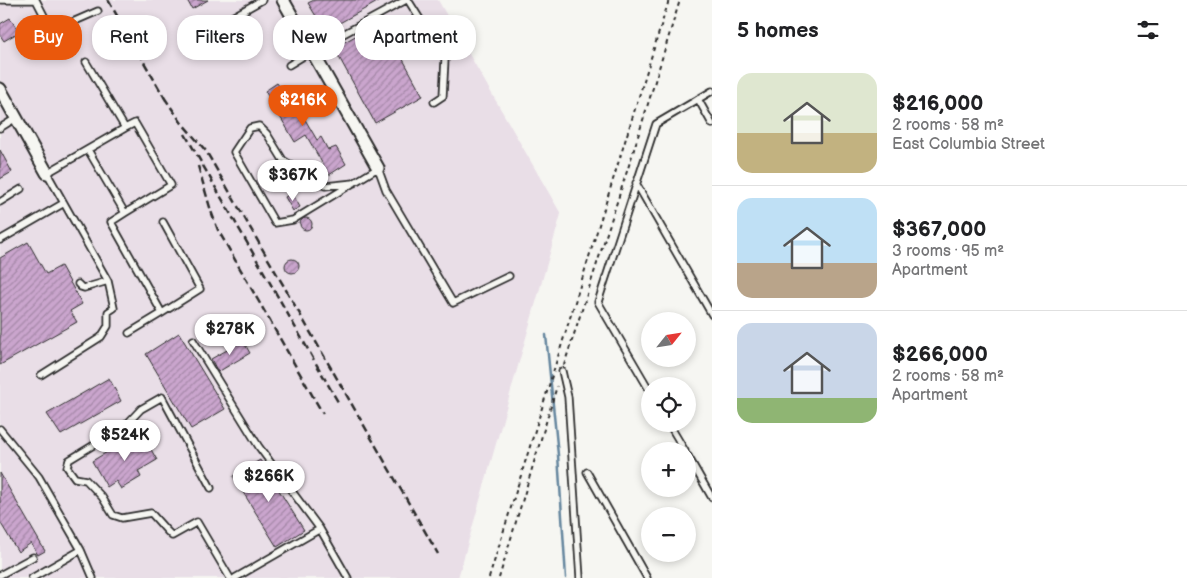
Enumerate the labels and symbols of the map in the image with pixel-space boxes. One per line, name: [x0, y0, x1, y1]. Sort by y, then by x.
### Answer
pin: $216K: [268, 84, 338, 127]
pin: $367K: [258, 160, 328, 202]
north arrow: [641, 312, 696, 368]
pin: $278K: [195, 314, 265, 356]
pin: $524K: [90, 420, 160, 462]
pin: $266K: [234, 460, 304, 503]

